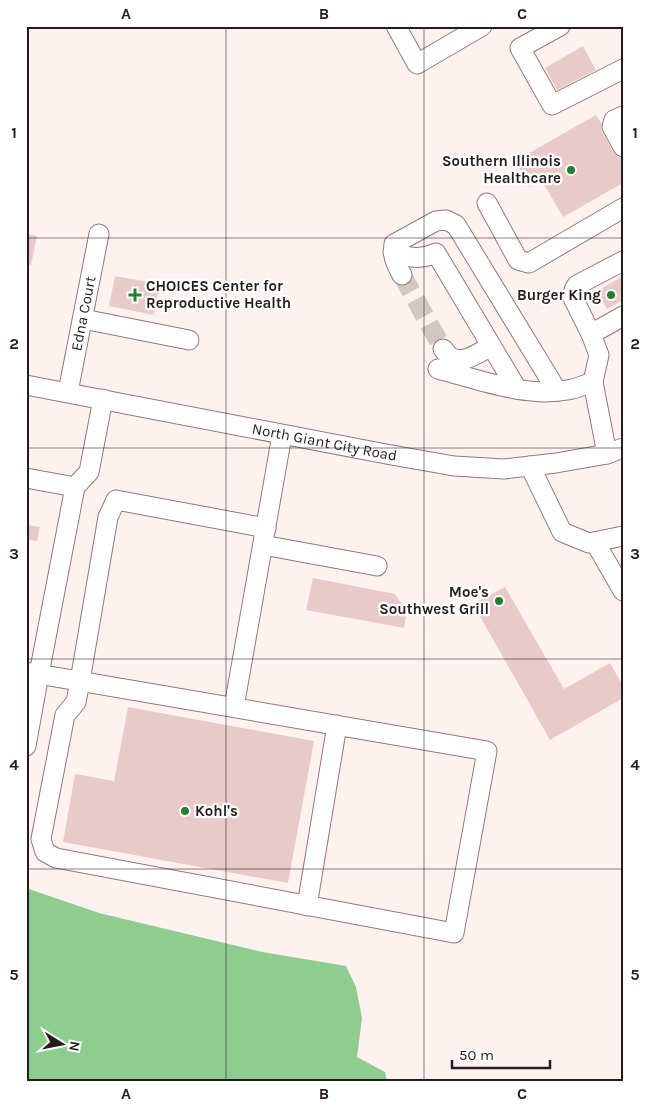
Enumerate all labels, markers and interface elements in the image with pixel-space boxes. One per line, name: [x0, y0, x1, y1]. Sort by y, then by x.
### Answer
text: A: [121, 4, 131, 23]
text: B: [319, 4, 329, 23]
text: C: [517, 4, 527, 23]
text: 1: [11, 123, 17, 142]
text: 1: [632, 123, 638, 142]
place label: Southern Illinois Healthcare: [442, 152, 561, 187]
marker: Southern Illinois Healthcare: [565, 164, 577, 176]
street label: Edna Court: [67, 274, 100, 352]
place label: CHOICES Center for Reproductive Health: [146, 277, 291, 312]
place label: Burger King: [517, 286, 601, 304]
marker: CHOICES Center for Reproductive Health: [128, 288, 142, 302]
marker: Burger King: [605, 289, 617, 301]
text: 2: [9, 334, 19, 353]
text: 2: [630, 334, 640, 353]
street label: North Giant City Road: [251, 420, 398, 465]
text: 3: [9, 544, 19, 563]
text: 3: [630, 544, 640, 563]
place label: Moe's Southwest Grill: [379, 583, 489, 618]
marker: Moe's Southwest Grill: [493, 595, 505, 607]
text: 4: [9, 755, 19, 774]
text: 4: [630, 755, 640, 774]
place label: Kohl's: [195, 802, 238, 820]
marker: Kohl's: [179, 805, 191, 817]
text: 5: [9, 965, 19, 984]
text: 5: [630, 965, 640, 984]
north arrow: [38, 1020, 88, 1070]
scale bar: [452, 1037, 549, 1069]
text: N: [65, 1040, 84, 1053]
text: 50 m: [459, 1046, 494, 1064]
text: A: [121, 1084, 131, 1103]
text: B: [319, 1084, 329, 1103]
text: C: [517, 1084, 527, 1103]

